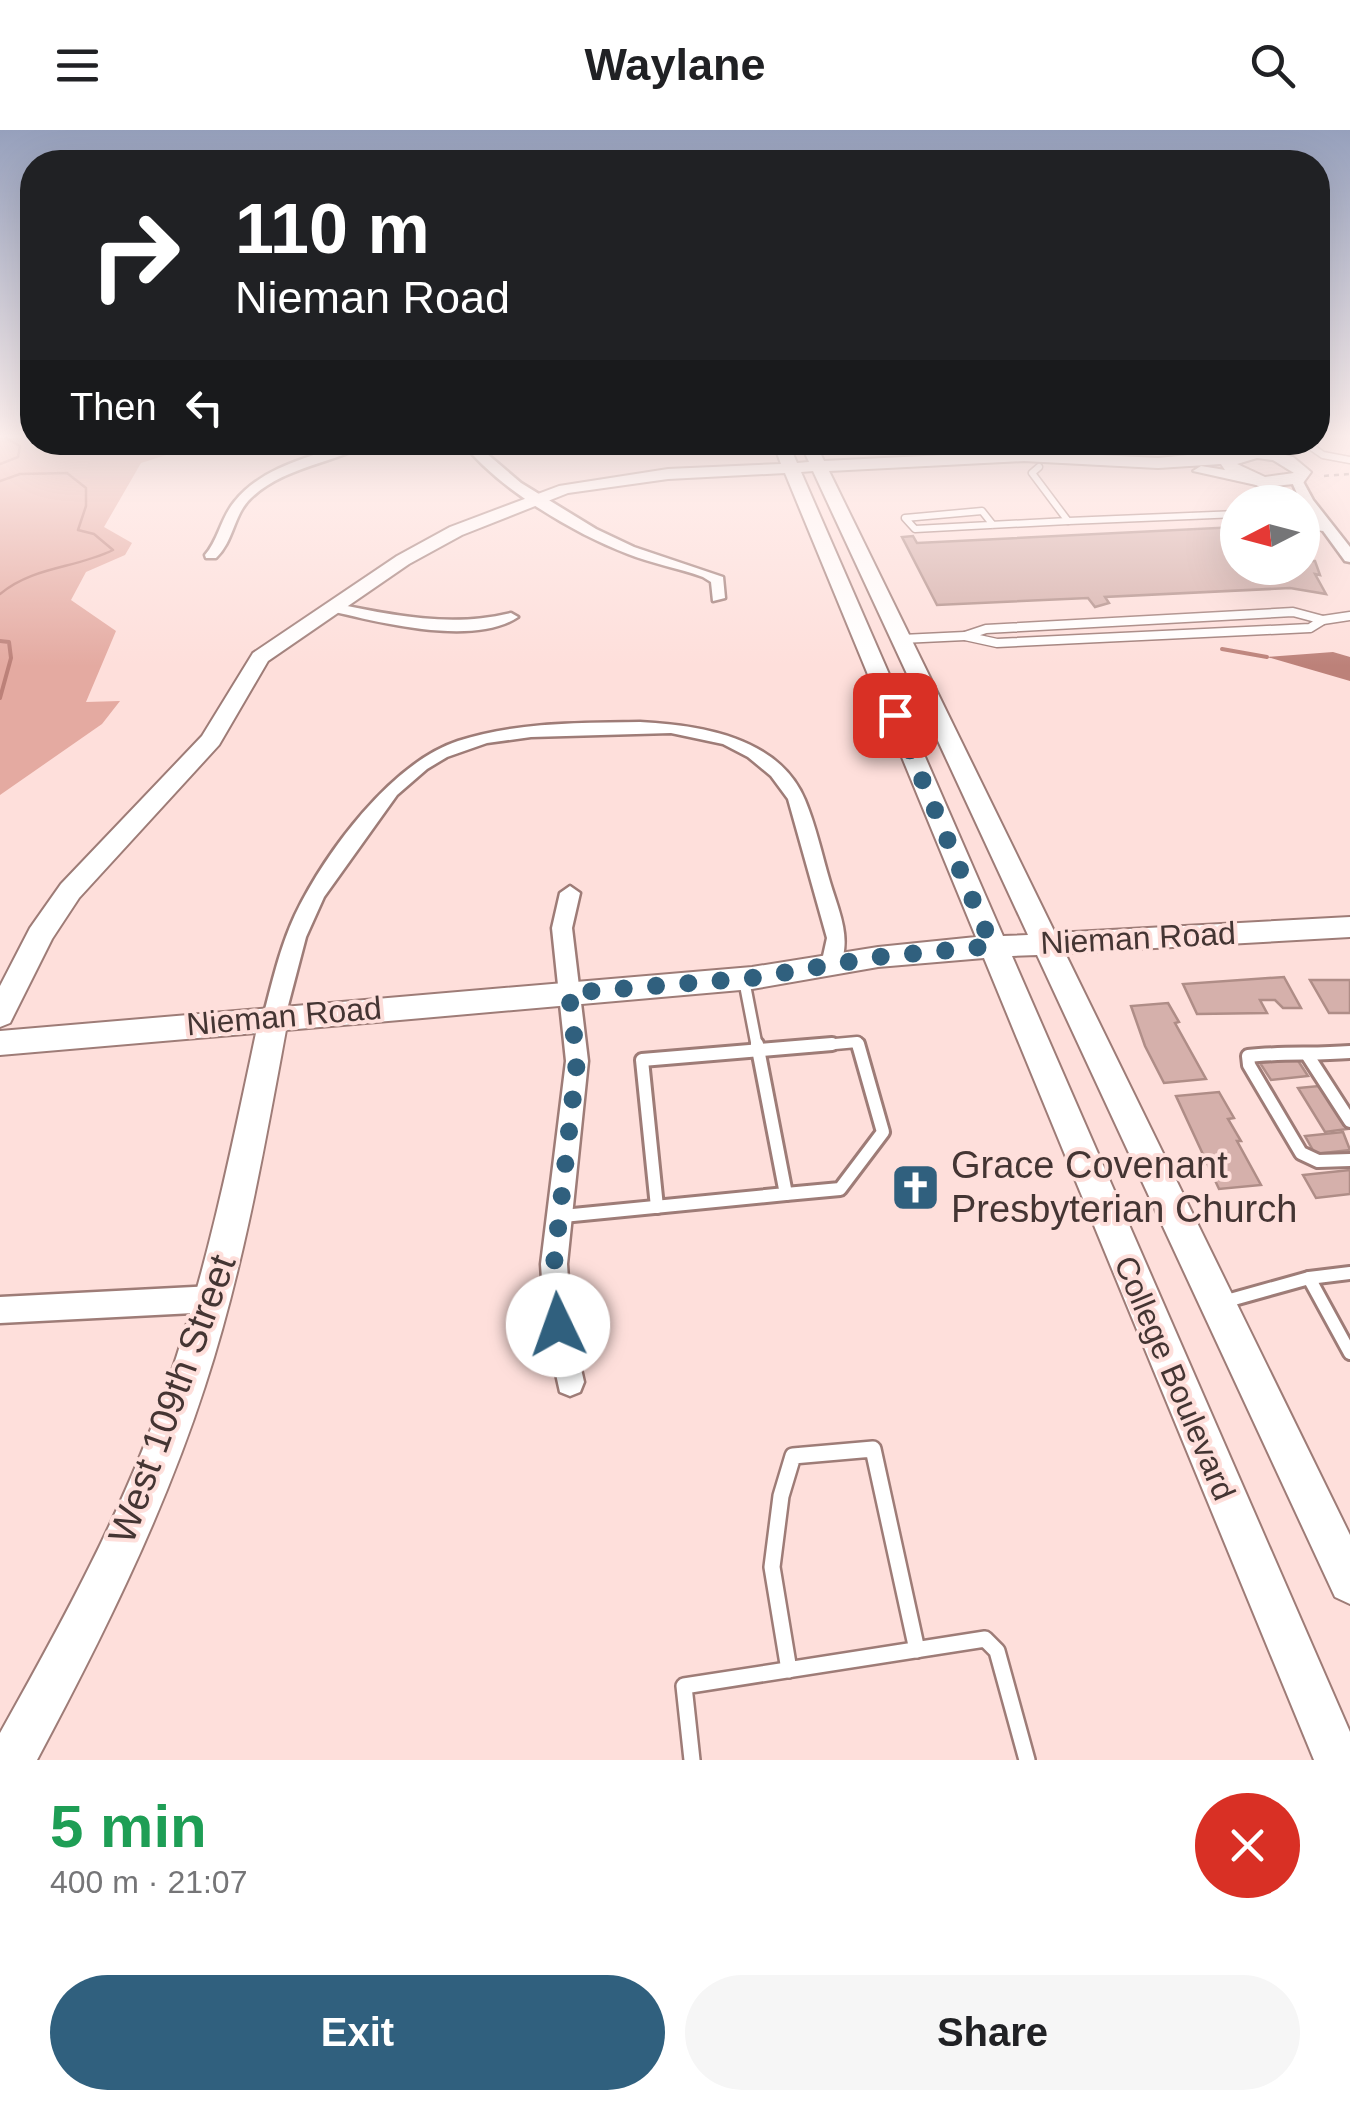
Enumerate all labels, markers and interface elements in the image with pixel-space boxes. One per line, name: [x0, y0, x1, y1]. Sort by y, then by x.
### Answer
icon: menu: [50, 38, 105, 93]
icon: search: [1245, 38, 1300, 93]
text: Waylane: [585, 39, 765, 90]
icon: right: [70, 190, 200, 320]
text: 110 m: [235, 190, 430, 268]
text: Nieman Road: [235, 272, 510, 323]
icon: left: [177, 380, 232, 435]
text: Then: [70, 386, 157, 428]
north arrow: [1220, 485, 1320, 585]
map controls: [1220, 485, 1320, 585]
pin: [853, 673, 938, 758]
icon: arrive: [868, 688, 923, 743]
street label: Nieman Road: [1039, 915, 1237, 961]
street label: Nieman Road: [185, 990, 383, 1042]
place label: Grace Covenant Presbyterian Church: [951, 1144, 1297, 1230]
church icon: Grace Covenant Presbyterian Church: [890, 1161, 942, 1213]
street label: West 109th Street: [100, 1249, 244, 1549]
street label: College Boulevard: [1107, 1251, 1243, 1505]
position arrow: [506, 1273, 610, 1377]
text: 5 min: [50, 1793, 207, 1860]
button: close: [1195, 1793, 1300, 1898]
text: 400 m · 21:07: [50, 1864, 247, 1900]
button: Exit: [50, 1975, 665, 2090]
button: Share: [685, 1975, 1300, 2090]

